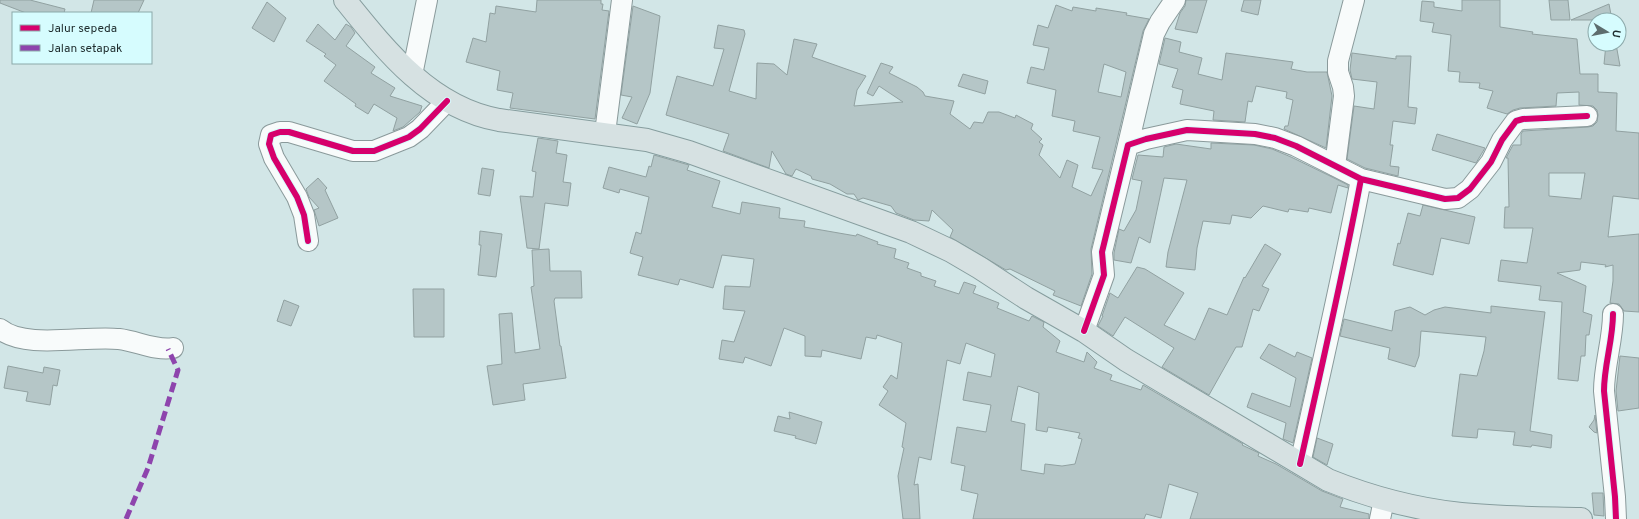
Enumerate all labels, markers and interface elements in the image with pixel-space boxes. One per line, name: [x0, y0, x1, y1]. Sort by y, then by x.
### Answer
legend: [12, 12, 152, 64]
north arrow: [1587, 12, 1627, 52]
text: Jalur sepeda: [48, 21, 117, 37]
text: U: [1608, 28, 1623, 39]
text: Jalan setapak: [48, 41, 122, 57]

